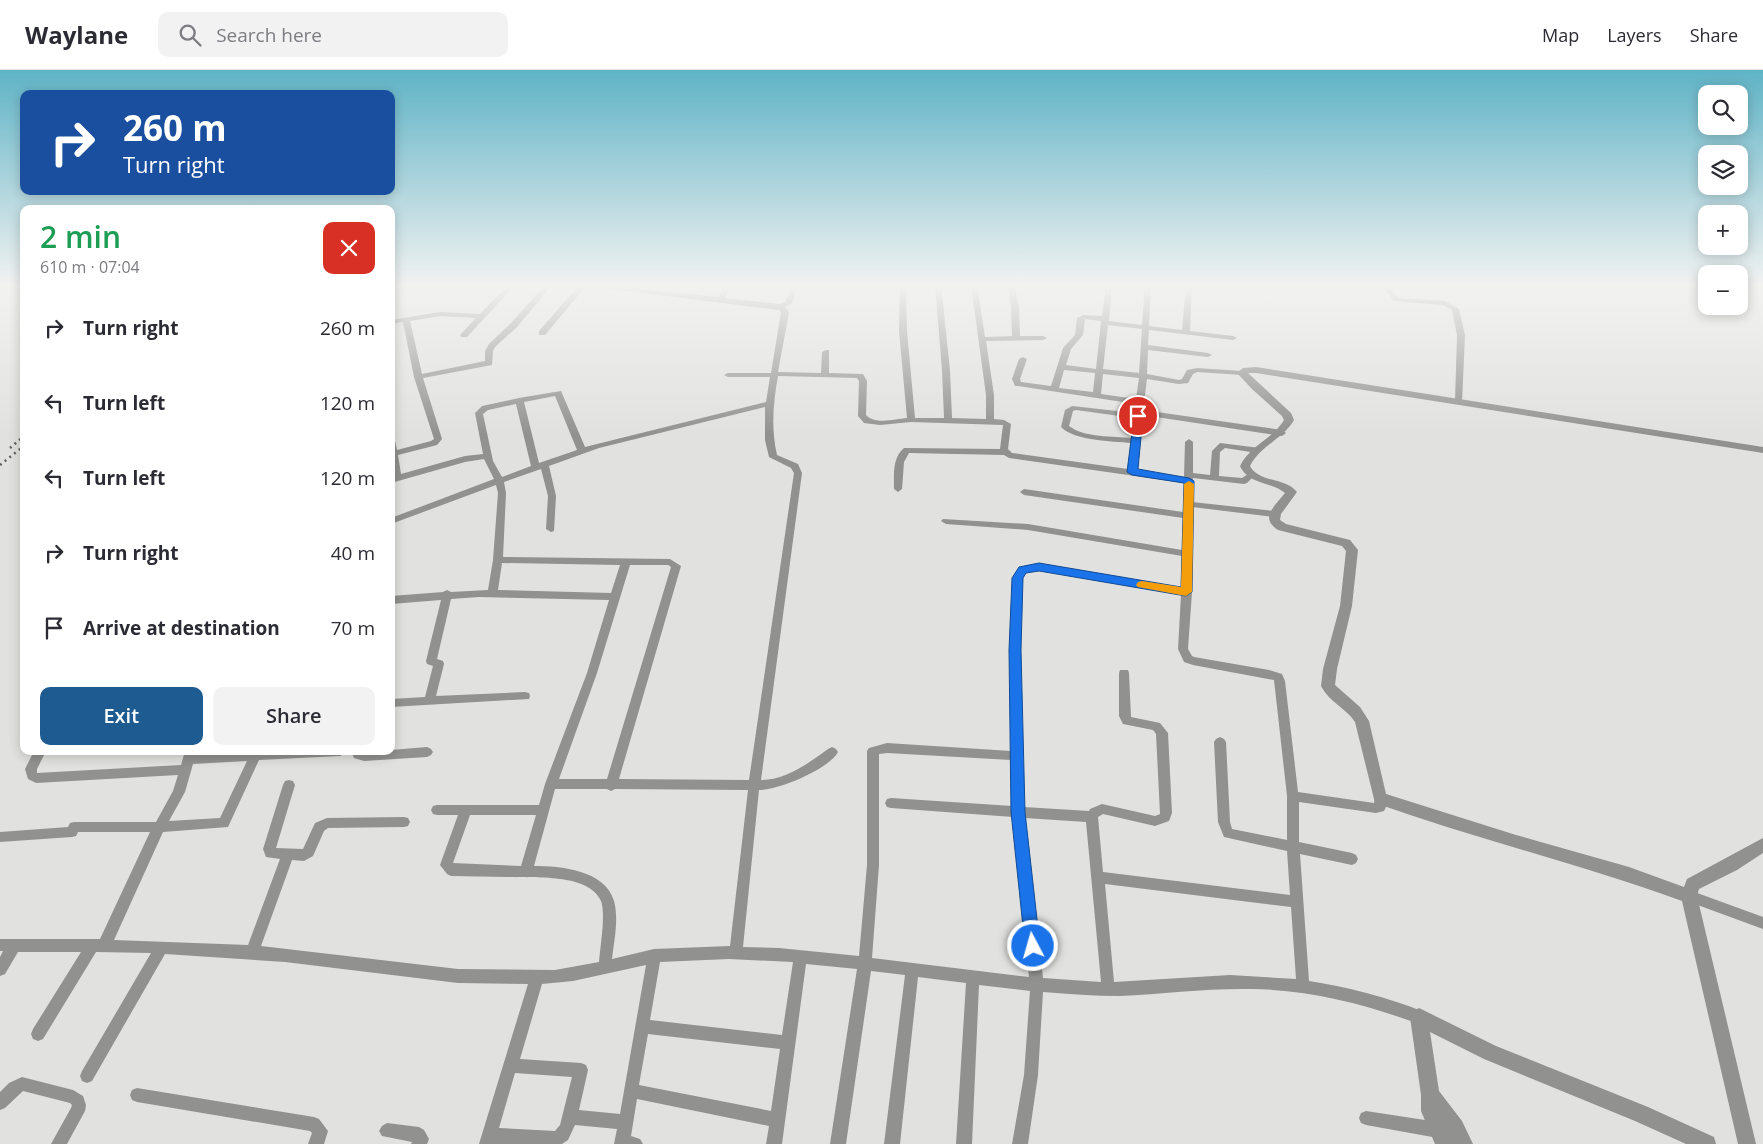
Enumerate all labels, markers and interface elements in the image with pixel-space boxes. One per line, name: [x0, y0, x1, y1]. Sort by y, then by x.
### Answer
search box: [158, 12, 508, 57]
text: Waylane: [25, 18, 128, 51]
icon: search: [176, 21, 204, 49]
text: Search here: [216, 22, 322, 48]
text: Map: [1542, 23, 1579, 47]
text: Layers: [1607, 23, 1662, 47]
text: Share: [1690, 23, 1738, 47]
map controls: [1698, 85, 1748, 315]
button: search: [1698, 85, 1748, 135]
text: 260 m: [123, 104, 227, 151]
icon: right: [40, 110, 105, 175]
button: layers: [1698, 145, 1748, 195]
text: Turn right: [123, 149, 225, 179]
button: +: [1698, 205, 1748, 255]
text: 2 min: [40, 216, 121, 257]
button: close: [323, 222, 375, 274]
text: 610 m · 07:04: [40, 256, 140, 278]
button: −: [1698, 265, 1748, 315]
icon: right: [40, 314, 68, 342]
text: Turn right: [83, 315, 178, 341]
text: 260 m: [320, 315, 375, 341]
icon: left: [40, 389, 68, 417]
text: Turn left: [83, 390, 165, 416]
text: 120 m: [320, 390, 375, 416]
pin: [1117, 395, 1159, 437]
icon: arrive: [1124, 402, 1152, 430]
icon: left: [40, 464, 68, 492]
text: Turn left: [83, 465, 165, 491]
text: 120 m: [320, 465, 375, 491]
icon: right: [40, 539, 68, 567]
text: Turn right: [83, 540, 178, 566]
text: 40 m: [331, 540, 375, 566]
icon: arrive: [40, 614, 68, 642]
text: Arrive at destination: [83, 615, 280, 641]
text: 70 m: [331, 615, 375, 641]
button: Exit: [40, 687, 203, 745]
button: Share: [213, 687, 375, 745]
position arrow: [1006, 919, 1058, 971]

